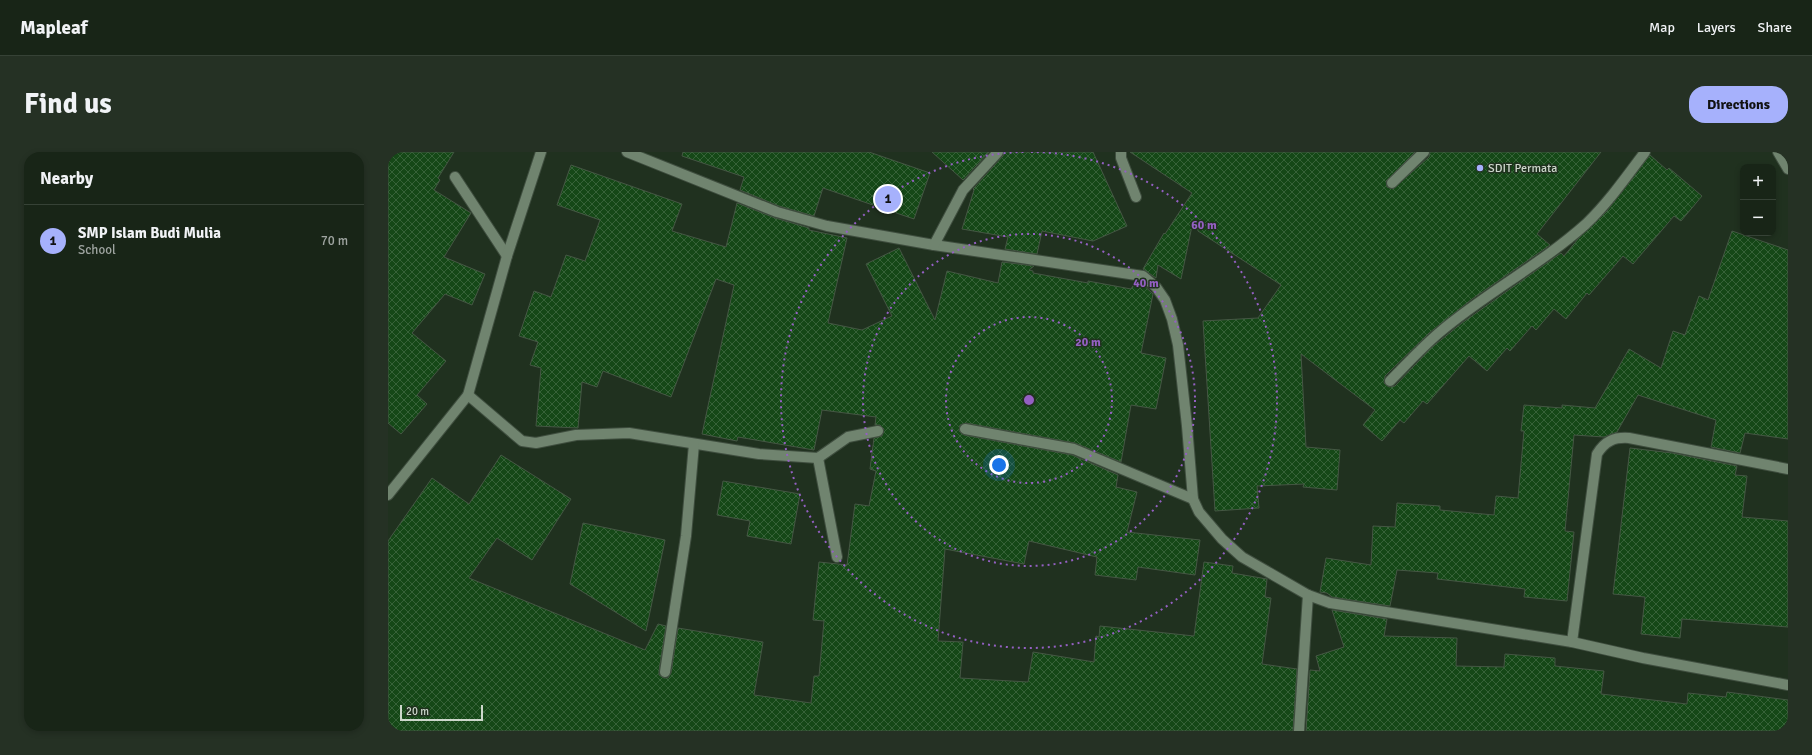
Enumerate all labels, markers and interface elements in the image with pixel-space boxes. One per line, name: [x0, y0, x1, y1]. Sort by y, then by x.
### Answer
text: Mapleaf: [20, 16, 88, 40]
text: Map: [1649, 19, 1675, 36]
text: Layers: [1697, 19, 1736, 36]
text: Share: [1758, 19, 1792, 36]
button: Directions: [1689, 86, 1788, 123]
text: Find us: [24, 87, 112, 121]
place label: SDIT Permata: [1488, 161, 1557, 176]
marker: SDIT Permata: [1475, 163, 1485, 173]
map controls: [1740, 164, 1776, 236]
button: +: [1740, 164, 1776, 200]
text: Nearby: [40, 168, 93, 189]
pin: 1: [875, 184, 901, 214]
button: −: [1740, 200, 1776, 236]
text: 60 m: [1191, 218, 1217, 233]
text: SMP Islam Budi Mulia: [78, 224, 221, 242]
text: 1: [49, 233, 57, 249]
text: 70 m: [321, 233, 348, 249]
text: School: [78, 242, 116, 258]
text: 40 m: [1133, 276, 1159, 291]
text: 20 m: [1075, 335, 1101, 350]
centre of rings: [1022, 393, 1036, 407]
your location: [989, 455, 1009, 475]
scale bar: [400, 703, 483, 722]
text: 20 m: [406, 705, 429, 718]

